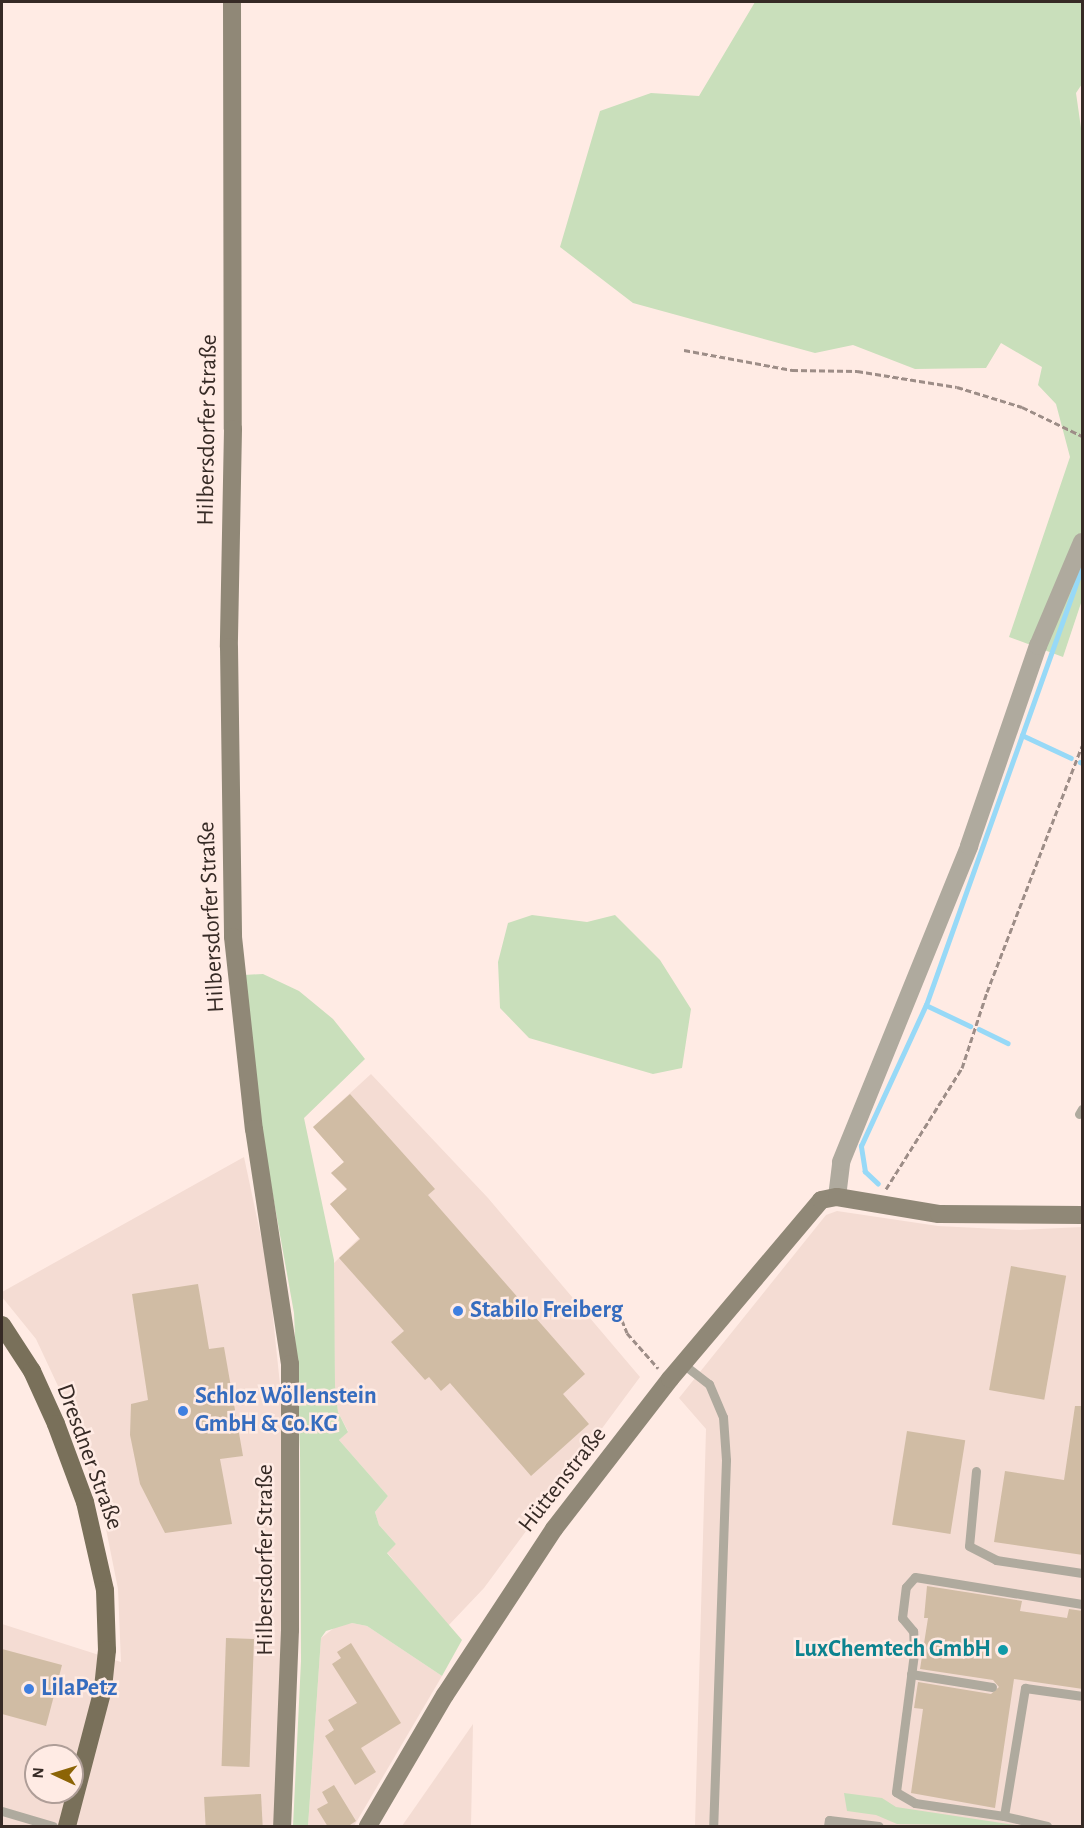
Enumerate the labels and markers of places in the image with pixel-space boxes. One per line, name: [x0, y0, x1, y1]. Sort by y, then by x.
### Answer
place label: Stabilo Freiberg: [470, 1297, 623, 1325]
marker: Stabilo Freiberg: [451, 1304, 465, 1318]
place label: Schloz Wöllenstein GmbH & Co.KG: [195, 1383, 377, 1439]
marker: Schloz Wöllenstein GmbH & Co.KG: [176, 1404, 190, 1418]
place label: LuxChemtech GmbH: [794, 1636, 991, 1664]
marker: LuxChemtech GmbH: [996, 1643, 1010, 1657]
place label: LilaPetz: [41, 1675, 117, 1703]
marker: LilaPetz: [22, 1682, 36, 1696]

